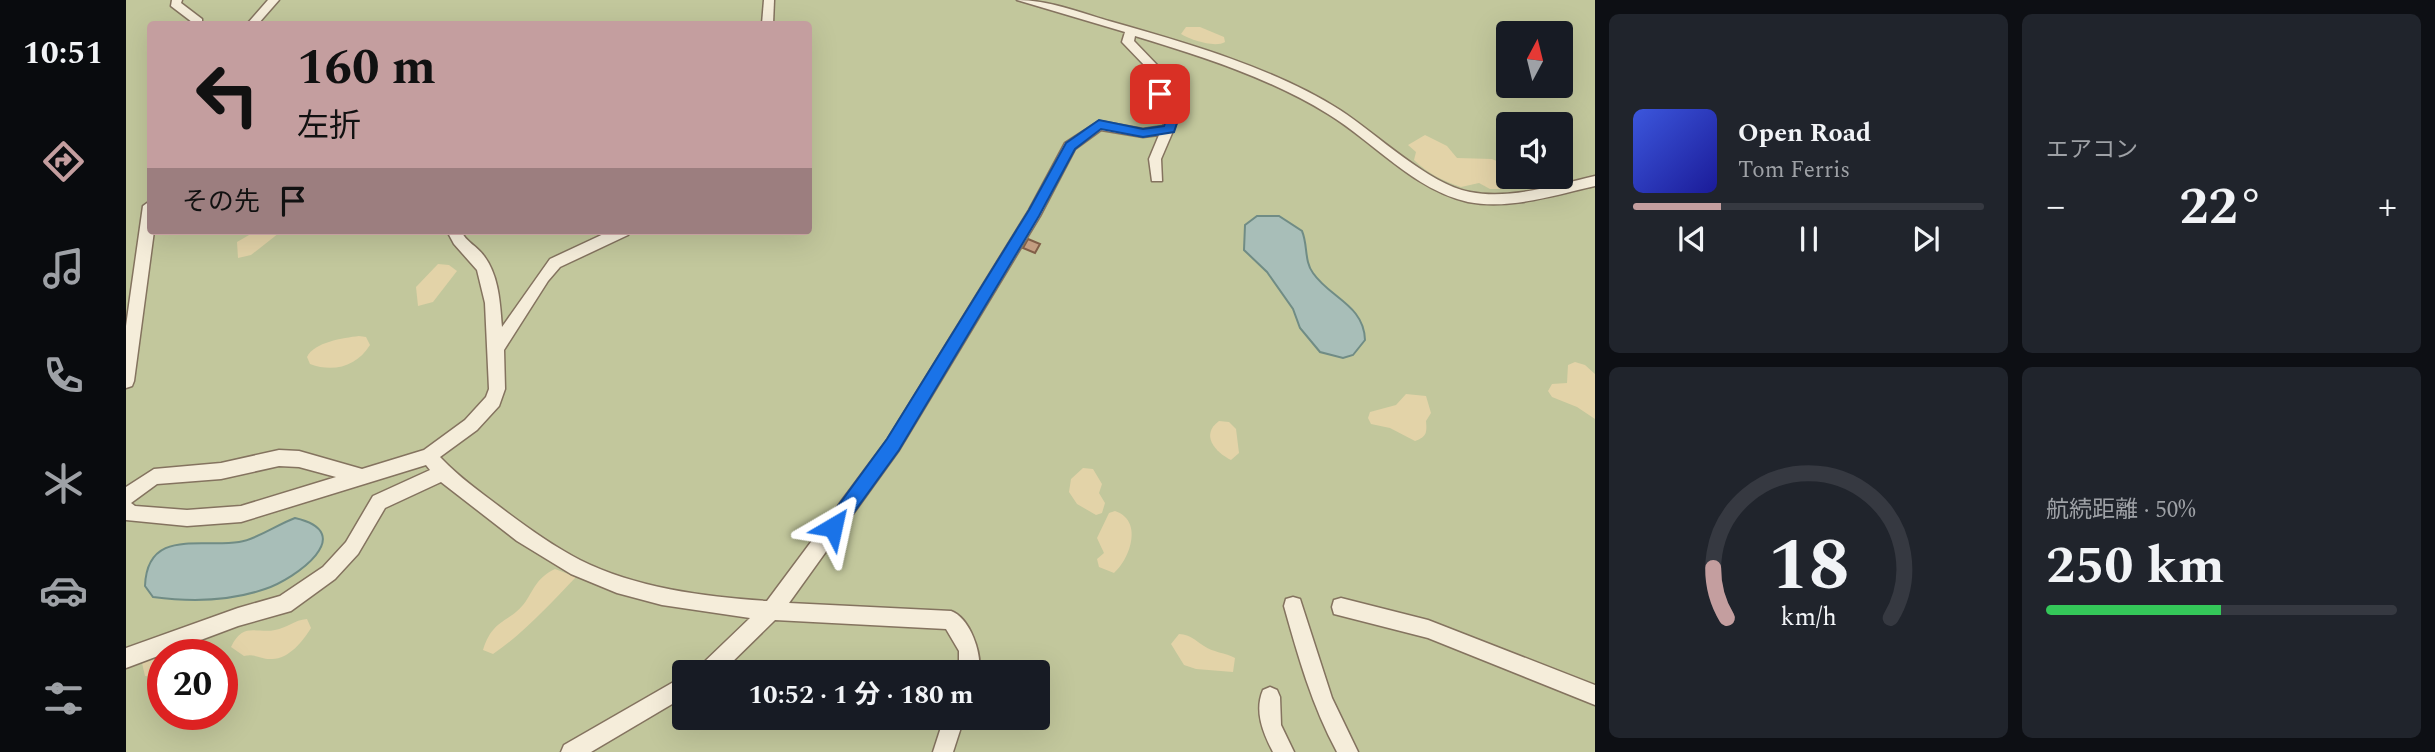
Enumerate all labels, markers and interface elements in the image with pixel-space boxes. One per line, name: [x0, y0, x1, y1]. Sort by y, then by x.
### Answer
north arrow: [1496, 21, 1573, 98]
map controls: [1496, 21, 1573, 189]
text: 10:51: [23, 29, 103, 78]
text: 160 m: [297, 31, 436, 106]
icon: left: [182, 49, 273, 140]
pin: [1130, 64, 1190, 124]
icon: arrive: [1141, 75, 1179, 113]
text: 左折: [297, 102, 361, 151]
button: sound: [1496, 112, 1573, 189]
text: Open Road: [1738, 113, 1871, 153]
text: エアコン: [2046, 133, 2138, 168]
icon: directions: [39, 137, 88, 186]
text: Tom Ferris: [1738, 153, 1850, 188]
text: 22°: [2179, 168, 2264, 247]
text: −: [2046, 178, 2065, 236]
text: +: [2378, 178, 2397, 236]
text: その先: [182, 182, 260, 222]
icon: arrive: [274, 182, 312, 220]
icon: previous: [1673, 220, 1711, 258]
icon: pause: [1790, 220, 1828, 258]
icon: next: [1907, 220, 1945, 258]
icon: music: [39, 244, 88, 293]
icon: phone: [39, 351, 88, 400]
icon: climate: [39, 459, 88, 508]
position arrow: [796, 490, 870, 564]
text: 航続距離 · 50%: [2046, 493, 2196, 528]
text: 18: [1768, 512, 1849, 623]
text: 250 km: [2046, 527, 2225, 606]
icon: car: [39, 566, 88, 615]
text: km/h: [1780, 599, 1837, 637]
speed limit sign: 20: [147, 639, 238, 730]
icon: filters: [39, 674, 88, 723]
text: 10:52 · 1 分 · 180 m: [748, 675, 974, 715]

